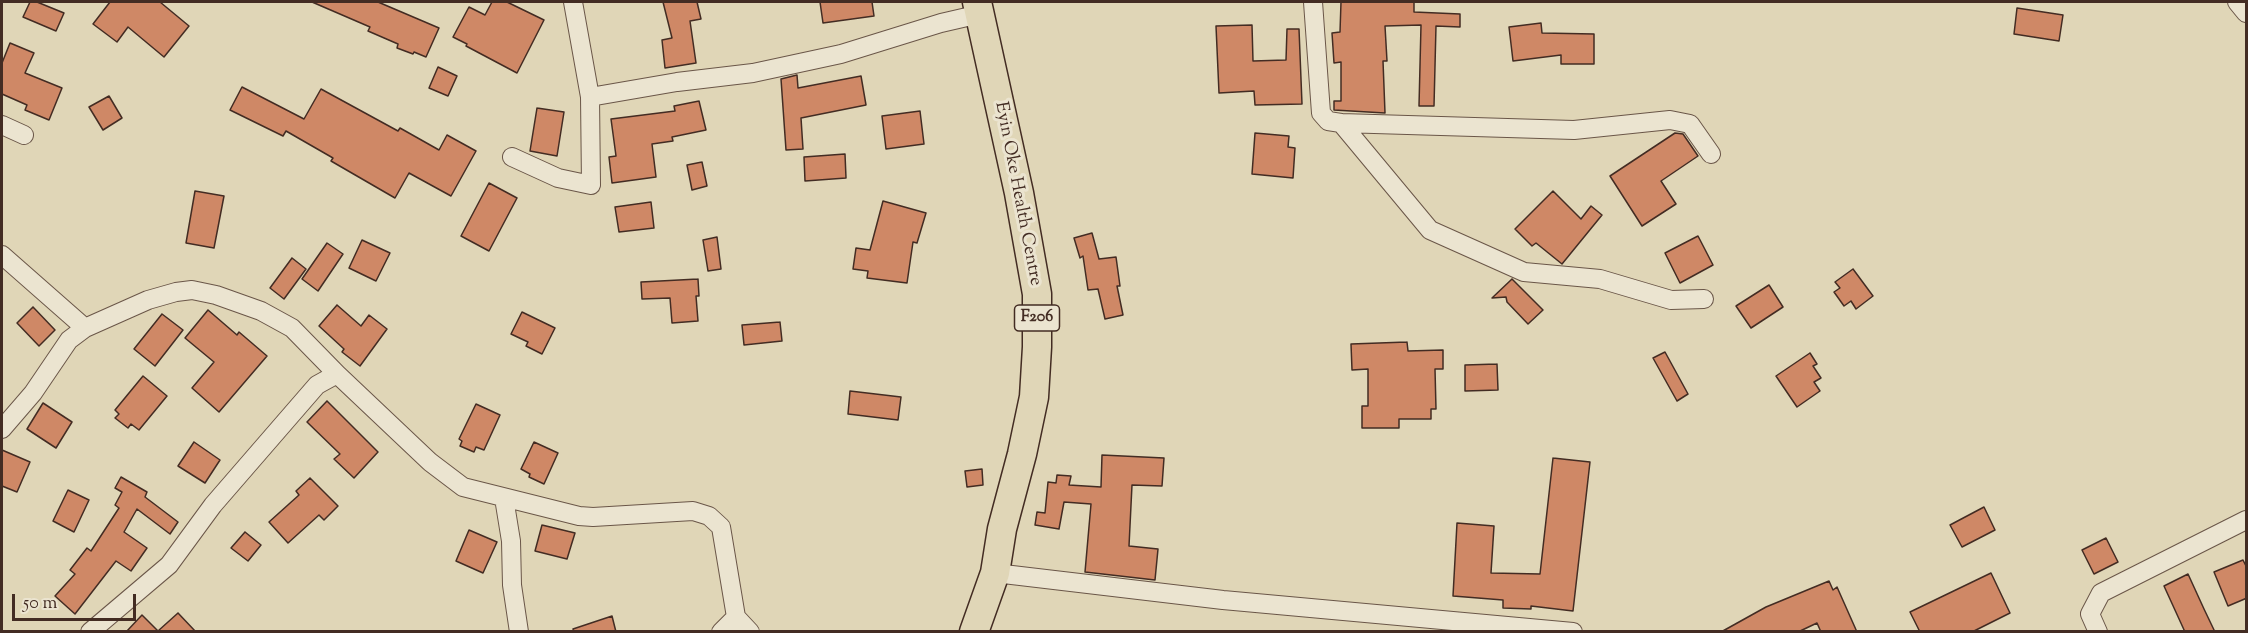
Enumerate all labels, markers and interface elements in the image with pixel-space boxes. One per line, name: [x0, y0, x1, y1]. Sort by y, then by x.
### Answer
street label: Eyin Oke Health Centre: [989, 100, 1045, 288]
road number: F206: [1014, 305, 1060, 331]
scale bar: [15, 582, 140, 620]
text: 50 m: [23, 591, 57, 617]

